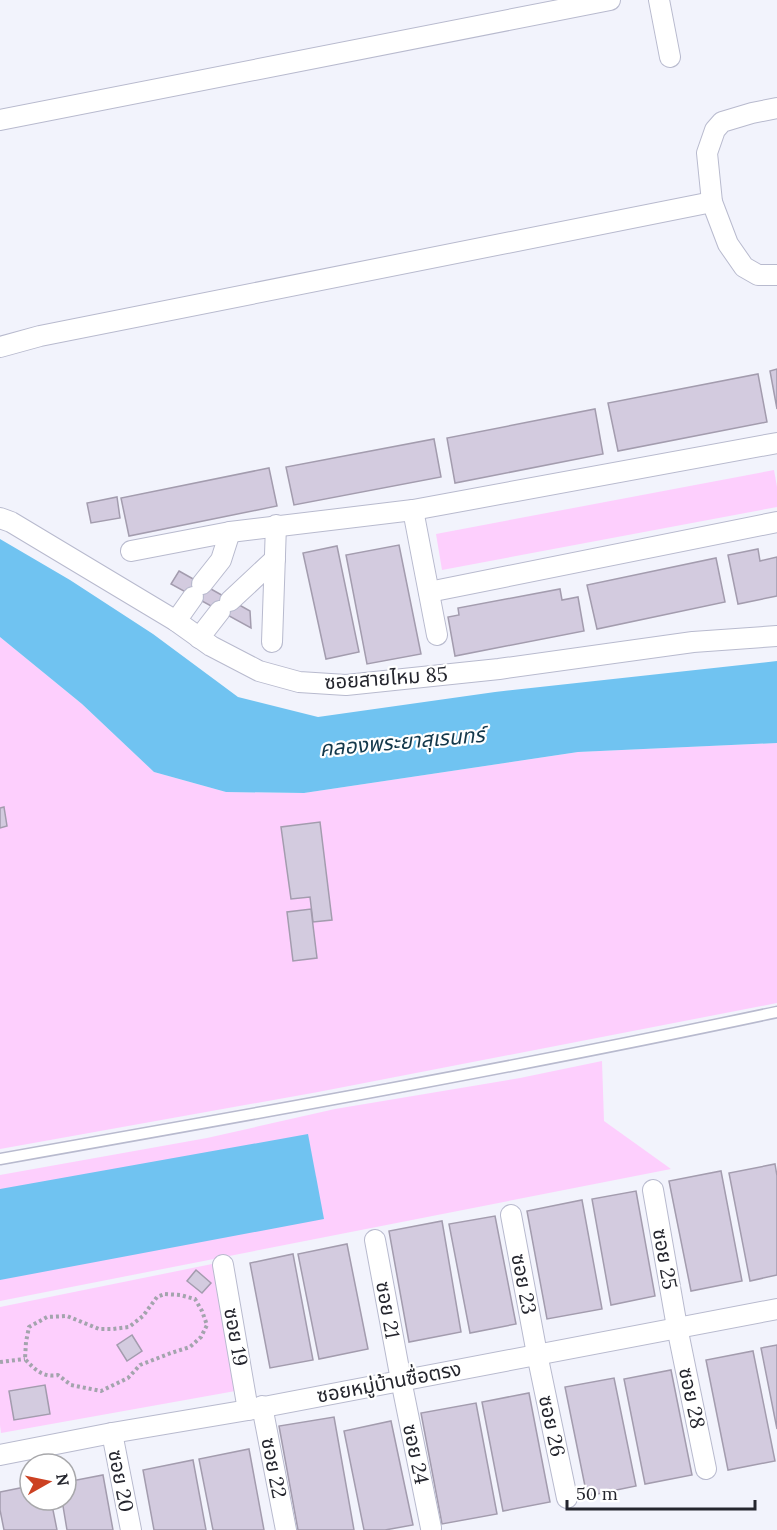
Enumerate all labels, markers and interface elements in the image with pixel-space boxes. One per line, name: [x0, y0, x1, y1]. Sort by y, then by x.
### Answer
street label: ซอยสายไหม 85: [324, 661, 448, 694]
water label: คลองพระยาสุเรนทร์: [318, 720, 490, 762]
street label: ซอย 25: [648, 1227, 683, 1291]
street label: ซอย 23: [506, 1251, 543, 1316]
street label: ซอย 21: [371, 1279, 406, 1341]
street label: ซอย 19: [219, 1306, 254, 1368]
street label: ซอยหมู่บ้านซื่อตรง: [314, 1354, 464, 1409]
street label: ซอย 28: [674, 1365, 711, 1431]
street label: ซอย 26: [534, 1393, 571, 1459]
street label: ซอย 24: [398, 1422, 435, 1486]
street label: ซอย 22: [256, 1435, 293, 1500]
street label: ซอย 20: [103, 1448, 140, 1514]
north arrow: [18, 1452, 78, 1512]
text: N: [52, 1472, 74, 1487]
scale bar: [567, 1473, 754, 1511]
text: 50 m: [576, 1482, 618, 1505]

